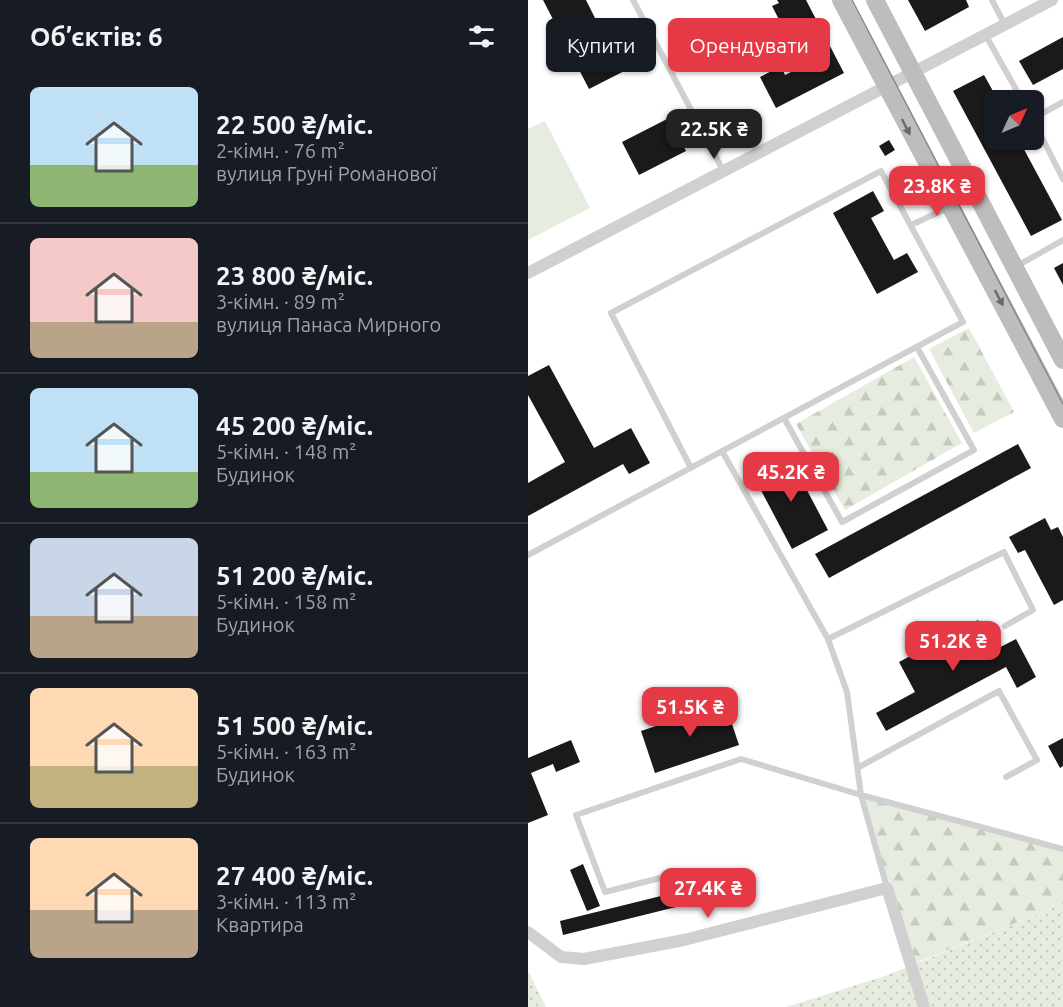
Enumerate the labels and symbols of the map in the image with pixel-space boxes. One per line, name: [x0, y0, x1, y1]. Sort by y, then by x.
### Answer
north arrow: [984, 90, 1044, 150]
pin: 22.5K ₴: [659, 109, 769, 160]
one-way arrow: [901, 118, 911, 135]
pin: 23.8K ₴: [882, 166, 992, 217]
one-way arrow: [995, 289, 1004, 306]
pin: 45.2K ₴: [736, 452, 846, 503]
pin: 51.2K ₴: [898, 621, 1008, 672]
pin: 51.5K ₴: [635, 687, 745, 738]
pin: 27.4K ₴: [653, 868, 763, 919]

